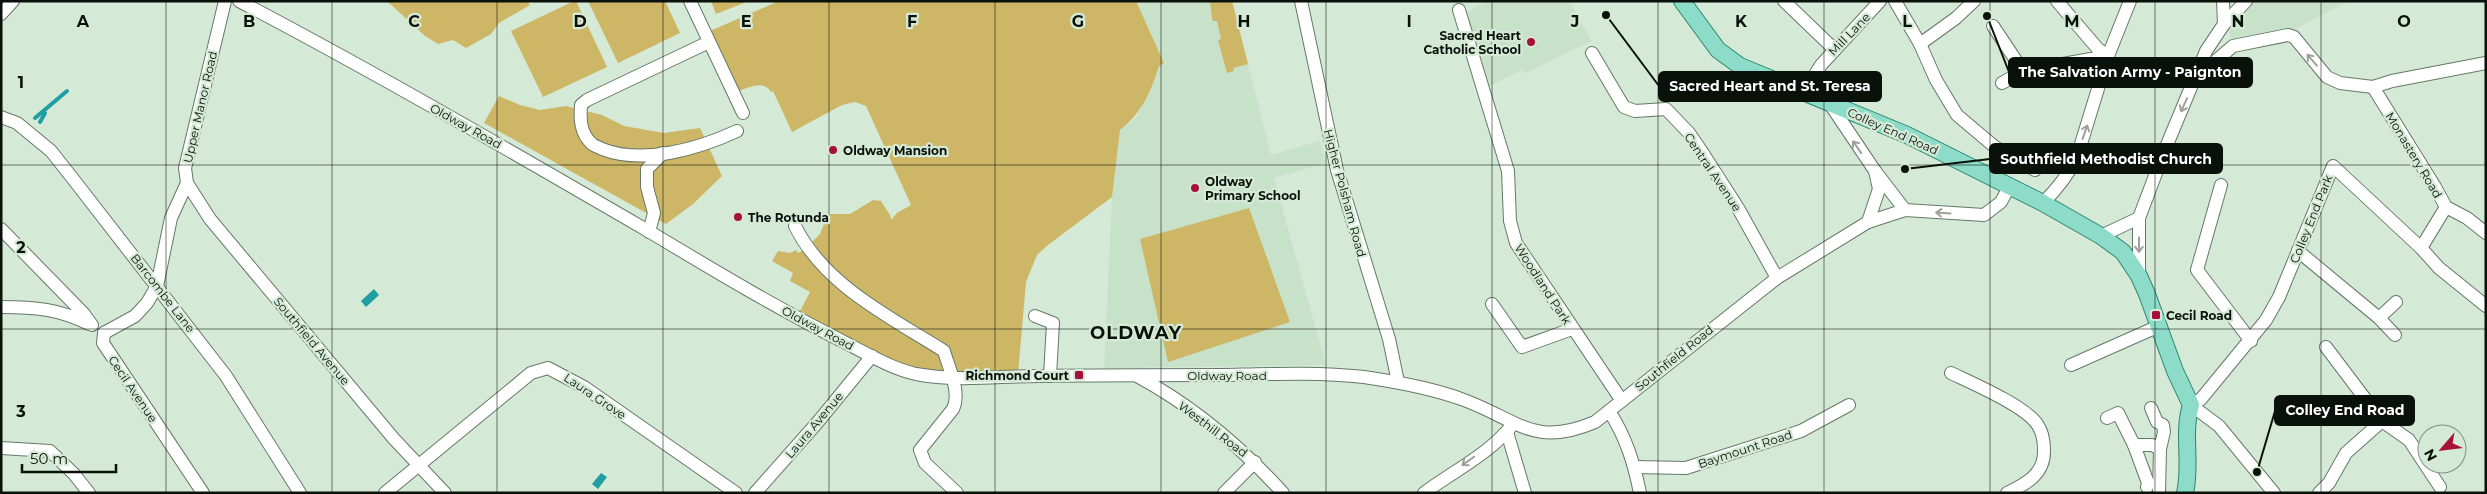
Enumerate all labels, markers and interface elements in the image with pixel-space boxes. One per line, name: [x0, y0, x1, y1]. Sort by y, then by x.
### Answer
street label: Mill Lane: [1825, 9, 1873, 59]
text: A: [76, 12, 90, 31]
text: B: [243, 12, 255, 31]
text: C: [408, 12, 420, 31]
text: D: [573, 12, 587, 31]
text: E: [741, 12, 751, 31]
text: F: [907, 12, 917, 31]
text: G: [1072, 12, 1084, 31]
text: H: [1238, 12, 1250, 31]
text: I: [1406, 12, 1412, 31]
text: J: [1570, 12, 1579, 31]
text: K: [1735, 12, 1748, 31]
text: L: [1902, 12, 1912, 31]
text: M: [2064, 12, 2080, 31]
text: N: [2232, 12, 2244, 31]
text: O: [2397, 12, 2411, 31]
place label: Sacred Heart Catholic School: [1423, 28, 1522, 57]
marker: Sacred Heart Catholic School: [1525, 36, 1537, 48]
street label: Upper Manor Road: [180, 50, 220, 164]
one-way arrow: [2307, 53, 2318, 66]
callout: The Salvation Army - Paignton: [2009, 58, 2252, 87]
text: The Salvation Army - Paignton: [2019, 63, 2241, 81]
callout: Sacred Heart and St. Teresa: [1659, 72, 1881, 101]
text: 1: [18, 73, 24, 92]
text: Sacred Heart and St. Teresa: [1669, 77, 1871, 95]
one-way arrow: [2179, 97, 2189, 112]
street label: Oldway Road: [428, 100, 504, 152]
street label: Colley End Road: [1845, 104, 1941, 158]
street label: Monastery Road: [2382, 109, 2446, 201]
one-way arrow: [2081, 125, 2090, 141]
street label: Higher Polsham Road: [1321, 127, 1369, 259]
street label: Central Avenue: [1681, 130, 1745, 214]
one-way arrow: [1852, 140, 1862, 154]
place label: Oldway Mansion: [843, 143, 947, 158]
marker: Oldway Mansion: [827, 144, 839, 156]
callout: Southfield Methodist Church: [1990, 144, 2222, 173]
text: Southfield Methodist Church: [2000, 150, 2212, 168]
street label: Colley End Park: [2286, 172, 2336, 265]
place label: Oldway Primary School: [1205, 174, 1301, 203]
marker: Oldway Primary School: [1189, 182, 1201, 194]
one-way arrow: [1935, 208, 1951, 218]
place label: The Rotunda: [748, 210, 829, 225]
marker: The Rotunda: [732, 211, 744, 223]
one-way arrow: [2134, 236, 2144, 253]
text: 2: [16, 238, 26, 257]
street label: Woodland Park: [1511, 241, 1575, 328]
street label: Barcombe Lane: [128, 251, 198, 335]
street label: Southfield Avenue: [271, 294, 353, 388]
street label: Oldway Road: [779, 303, 857, 353]
place label: Cecil Road: [2166, 308, 2232, 323]
marker: Cecil Road: [2150, 309, 2162, 321]
district label: OLDWAY: [1090, 322, 1182, 344]
street label: Southfield Road: [1632, 322, 1716, 394]
street label: Cecil Avenue: [105, 353, 161, 425]
place label: Richmond Court: [966, 368, 1070, 383]
street label: Oldway Road: [1187, 368, 1267, 383]
marker: Richmond Court: [1073, 369, 1085, 381]
street label: Laura Grove: [561, 370, 629, 422]
street label: Laura Avenue: [782, 389, 846, 461]
callout: Colley End Road: [2275, 396, 2414, 425]
street label: Westhill Road: [1175, 398, 1251, 460]
text: Colley End Road: [2285, 401, 2405, 419]
text: 3: [15, 402, 26, 421]
north arrow: [2417, 424, 2467, 474]
street label: Baymount Road: [1696, 427, 1794, 471]
scale bar: [22, 442, 116, 474]
text: N: [2420, 446, 2441, 464]
text: 50 m: [30, 449, 68, 468]
one-way arrow: [1461, 456, 1475, 466]

